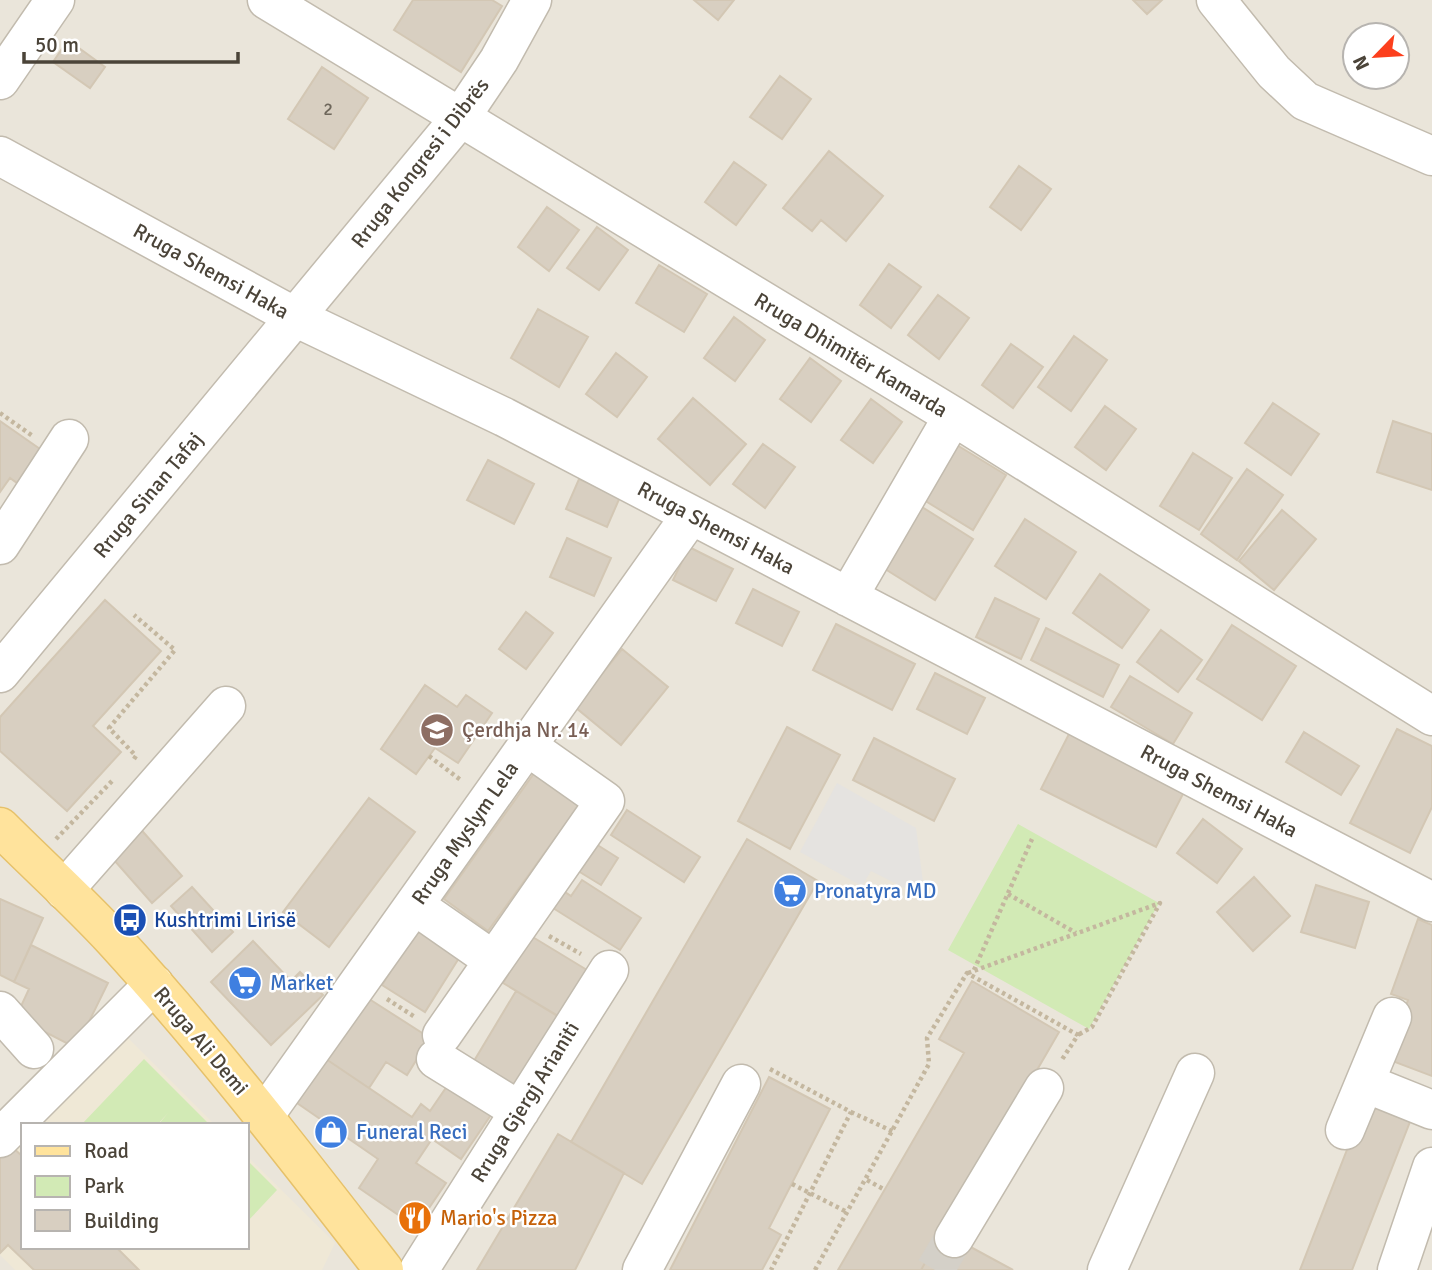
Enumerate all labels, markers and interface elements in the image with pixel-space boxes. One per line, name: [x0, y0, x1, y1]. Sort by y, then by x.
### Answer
scale bar: [24, 21, 238, 65]
north arrow: [1341, 21, 1411, 91]
text: 50 m: [35, 32, 79, 58]
text: N: [1348, 52, 1375, 74]
street label: Rruga Kongresi i Dibrës: [345, 73, 495, 253]
house number: 2: [323, 98, 333, 120]
street label: Rruga Shemsi Haka: [129, 217, 293, 325]
street label: Rruga Dhimitër Kamarda: [750, 287, 952, 423]
street label: Rruga Sinan Tafaj: [88, 427, 208, 563]
street label: Rruga Shemsi Haka: [633, 476, 799, 580]
school or university icon: Çerdhja Nr. 14: [418, 711, 456, 749]
place label: Çerdhja Nr. 14: [462, 717, 590, 743]
street label: Rruga Shemsi Haka: [1136, 739, 1302, 843]
street label: Rruga Myslym Lela: [406, 756, 524, 910]
supermarket icon: Pronatyra MD: [771, 872, 809, 910]
place label: Pronatyra MD: [814, 878, 936, 904]
bus stop icon: Kushtrimi Lirisë: [111, 901, 149, 939]
place label: Kushtrimi Lirisë: [154, 907, 296, 933]
supermarket icon: Market: [226, 964, 264, 1002]
place label: Market: [270, 970, 333, 996]
street label: Rruga Ali Demi: [148, 981, 254, 1101]
street label: Rruga Gjergj Arianiti: [465, 1017, 585, 1187]
shop icon: Funeral Reci: [312, 1113, 350, 1151]
place label: Funeral Reci: [356, 1119, 468, 1145]
legend: [21, 1123, 248, 1249]
text: Road: [84, 1138, 129, 1164]
text: Park: [84, 1173, 125, 1199]
restaurant icon: Mario's Pizza: [396, 1199, 434, 1237]
place label: Mario's Pizza: [440, 1205, 557, 1231]
text: Building: [84, 1208, 159, 1234]

